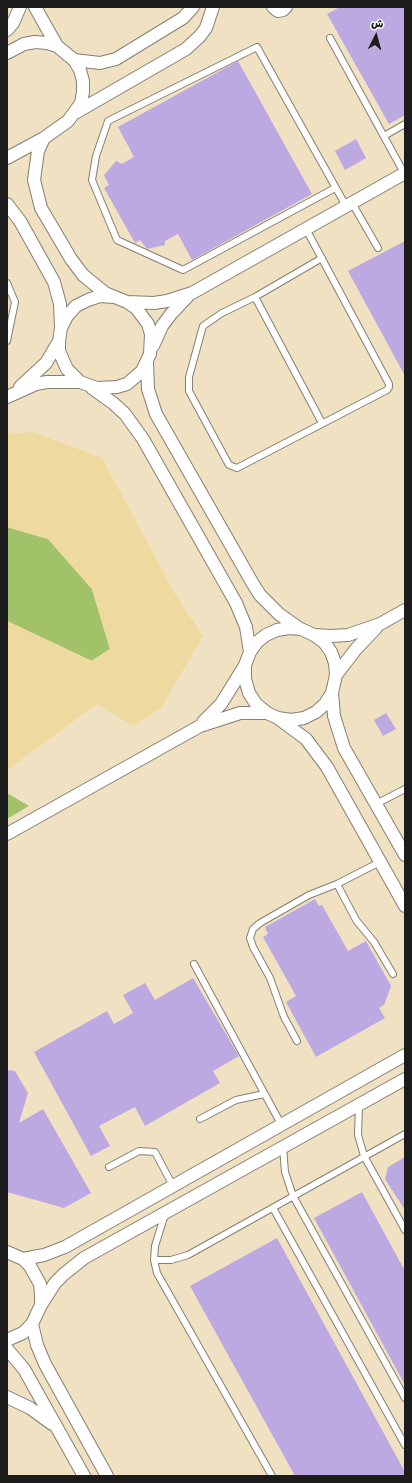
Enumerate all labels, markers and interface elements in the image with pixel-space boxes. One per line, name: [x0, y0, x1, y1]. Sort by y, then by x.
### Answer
north arrow: [356, 16, 396, 56]
text: ش: [370, 16, 384, 32]

